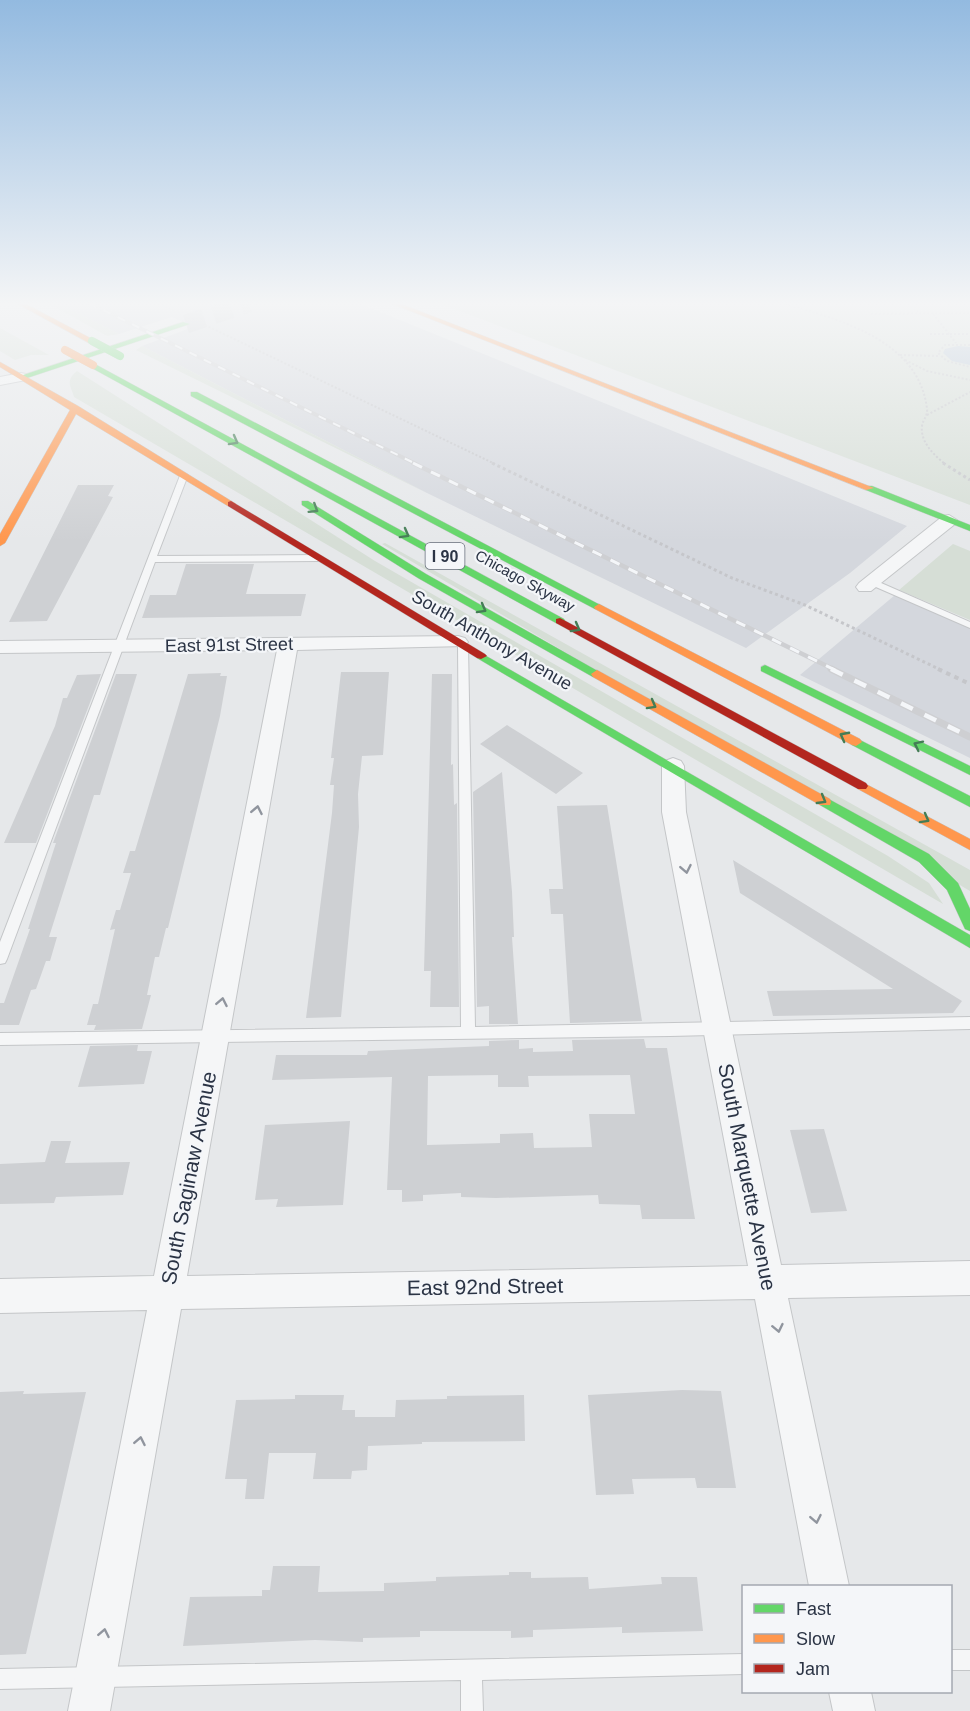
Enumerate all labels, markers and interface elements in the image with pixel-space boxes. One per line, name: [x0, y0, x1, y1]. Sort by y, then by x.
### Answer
one-way arrow: [227, 434, 238, 445]
one-way arrow: [308, 502, 319, 513]
one-way arrow: [399, 527, 409, 538]
road number: I 90: [426, 543, 464, 569]
street label: Chicago Skyway: [473, 546, 578, 615]
street label: South Anthony Avenue: [408, 586, 576, 694]
one-way arrow: [476, 602, 486, 613]
one-way arrow: [570, 621, 580, 632]
street label: East 91st Street: [165, 634, 293, 656]
one-way arrow: [646, 697, 656, 709]
one-way arrow: [839, 731, 850, 743]
one-way arrow: [913, 741, 924, 752]
one-way arrow: [816, 793, 826, 805]
one-way arrow: [251, 805, 263, 815]
one-way arrow: [918, 812, 929, 824]
one-way arrow: [679, 864, 692, 874]
one-way arrow: [215, 997, 228, 1007]
street label: South Marquette Avenue: [714, 1061, 781, 1292]
street label: South Saginaw Avenue: [157, 1069, 220, 1287]
street label: East 92nd Street: [407, 1274, 564, 1299]
one-way arrow: [770, 1323, 783, 1333]
one-way arrow: [133, 1436, 146, 1446]
one-way arrow: [809, 1514, 822, 1524]
legend: [742, 1585, 952, 1693]
text: Fast: [796, 1599, 831, 1619]
one-way arrow: [97, 1628, 110, 1638]
text: Slow: [796, 1629, 836, 1649]
text: Jam: [796, 1659, 830, 1679]

